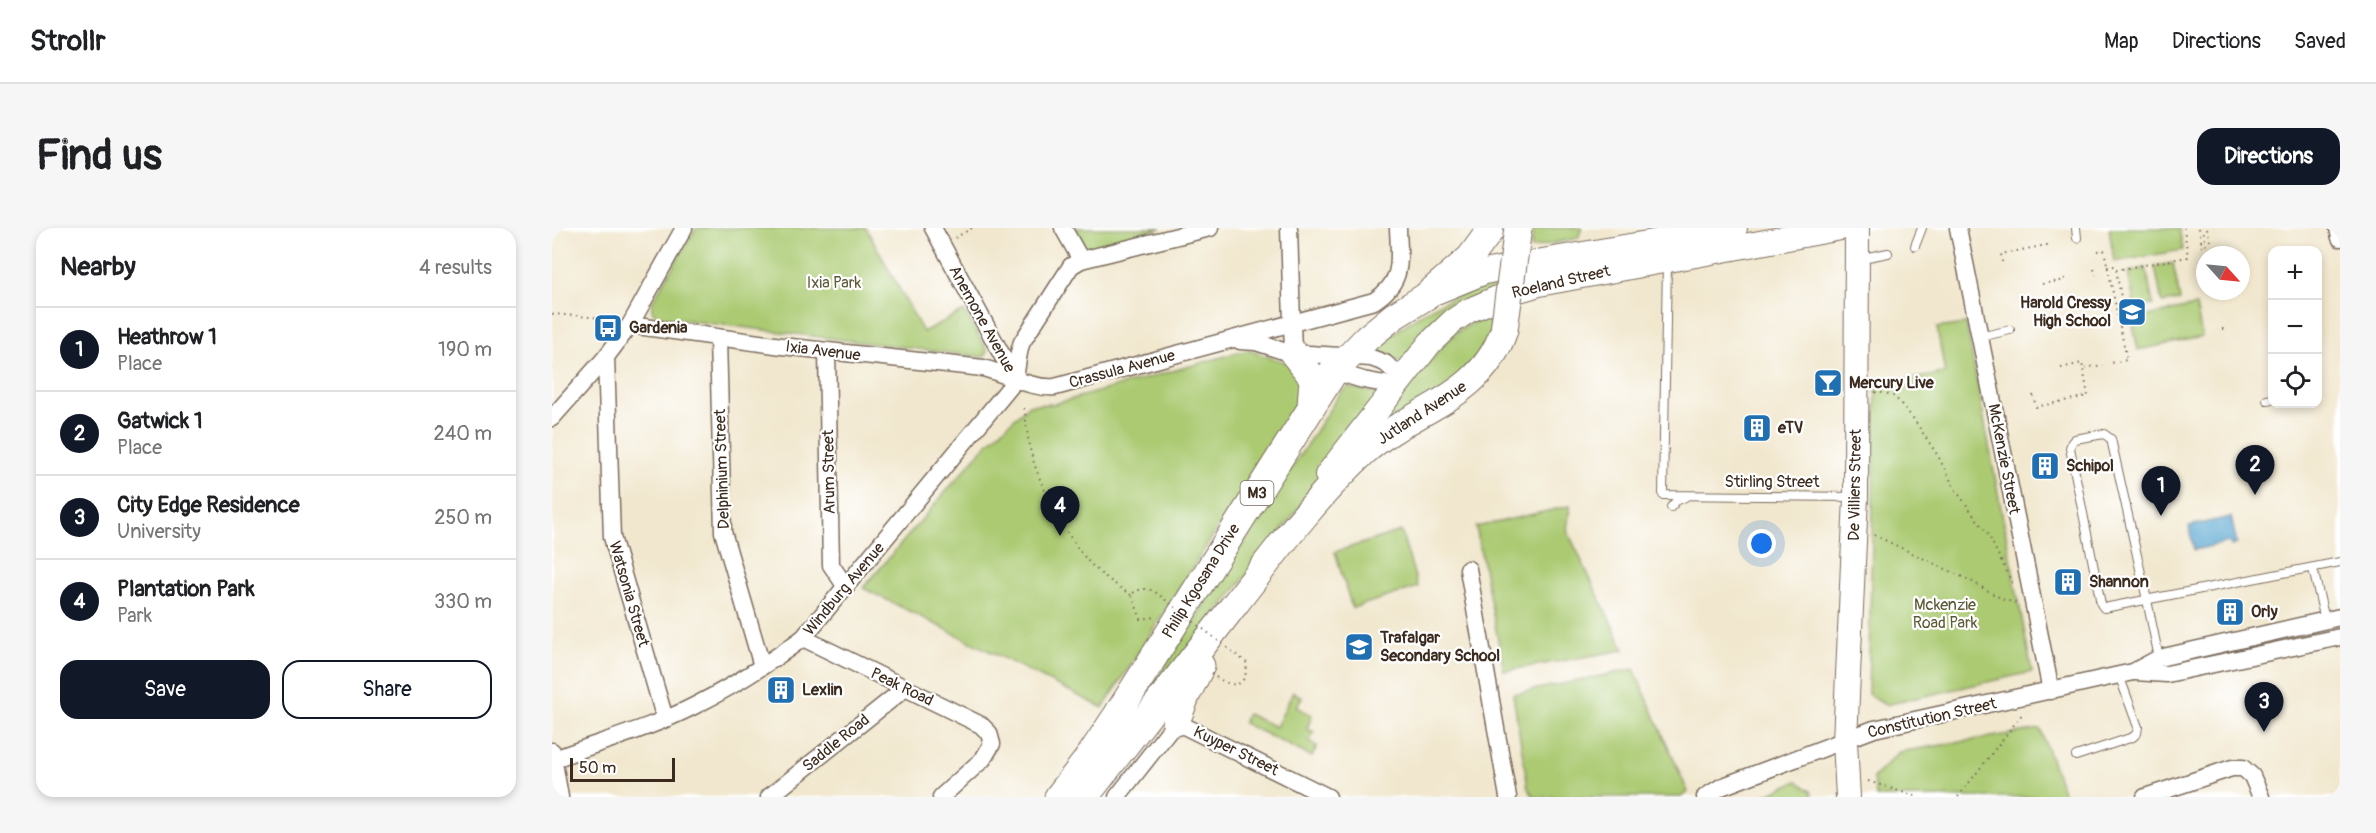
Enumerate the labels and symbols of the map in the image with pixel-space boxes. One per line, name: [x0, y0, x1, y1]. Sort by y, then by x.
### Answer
north arrow: [2196, 246, 2250, 300]
street label: Roeland Street: [1510, 261, 1613, 303]
street label: Anemone Avenue: [944, 262, 1020, 376]
park label: Ixia Park: [807, 273, 861, 293]
place label: Harold Cressy High School: [2020, 293, 2111, 331]
school or university icon: Harold Cressy High School: [2116, 296, 2148, 328]
bus stop icon: Gardenia: [592, 312, 624, 344]
place label: Gardenia: [629, 318, 688, 338]
street label: Ixia Avenue: [784, 336, 862, 366]
street label: Crassula Avenue: [1067, 345, 1177, 393]
bar icon: Mercury Live: [1812, 367, 1844, 399]
place label: Mercury Live: [1849, 373, 1935, 393]
street label: Jutland Avenue: [1374, 377, 1471, 449]
street label: McKenzie Street: [1984, 402, 2025, 516]
street label: Delphinium Street: [710, 408, 734, 529]
building icon: eTV: [1741, 412, 1773, 444]
place label: eTV: [1777, 418, 1804, 438]
street label: De Villiers Street: [1844, 428, 1866, 541]
street label: Arum Street: [818, 429, 840, 515]
pin: 2: [2236, 446, 2274, 495]
building icon: Schipol: [2029, 450, 2061, 482]
place label: Schipol: [2066, 456, 2114, 476]
pin: 1: [2142, 466, 2180, 516]
street label: Stirling Street: [1725, 472, 1820, 492]
road number: M3: [1240, 481, 1274, 505]
pin: 4: [1040, 486, 1080, 536]
street label: Philip Kgosana Drive: [1158, 520, 1244, 642]
your location: [1747, 529, 1776, 558]
street label: Windburg Avenue: [799, 538, 889, 640]
street label: Watsonia Street: [604, 539, 654, 650]
building icon: Shannon: [2052, 566, 2084, 598]
place label: Shannon: [2089, 572, 2149, 592]
park label: Mckenzie Road Park: [1913, 595, 1978, 633]
building icon: Orly: [2214, 596, 2246, 628]
place label: Orly: [2251, 602, 2278, 622]
place label: Trafalgar Secondary School: [1379, 628, 1500, 666]
school or university icon: Trafalgar Secondary School: [1343, 631, 1375, 663]
street label: Peak Road: [867, 663, 937, 711]
building icon: Lexlin: [765, 674, 797, 706]
place label: Lexlin: [802, 680, 842, 700]
pin: 3: [2244, 682, 2284, 732]
street label: Constitution Street: [1866, 693, 1999, 743]
street label: Saddle Road: [798, 710, 874, 776]
street label: Kuyper Street: [1190, 722, 1282, 781]
scale bar: [570, 755, 675, 782]

